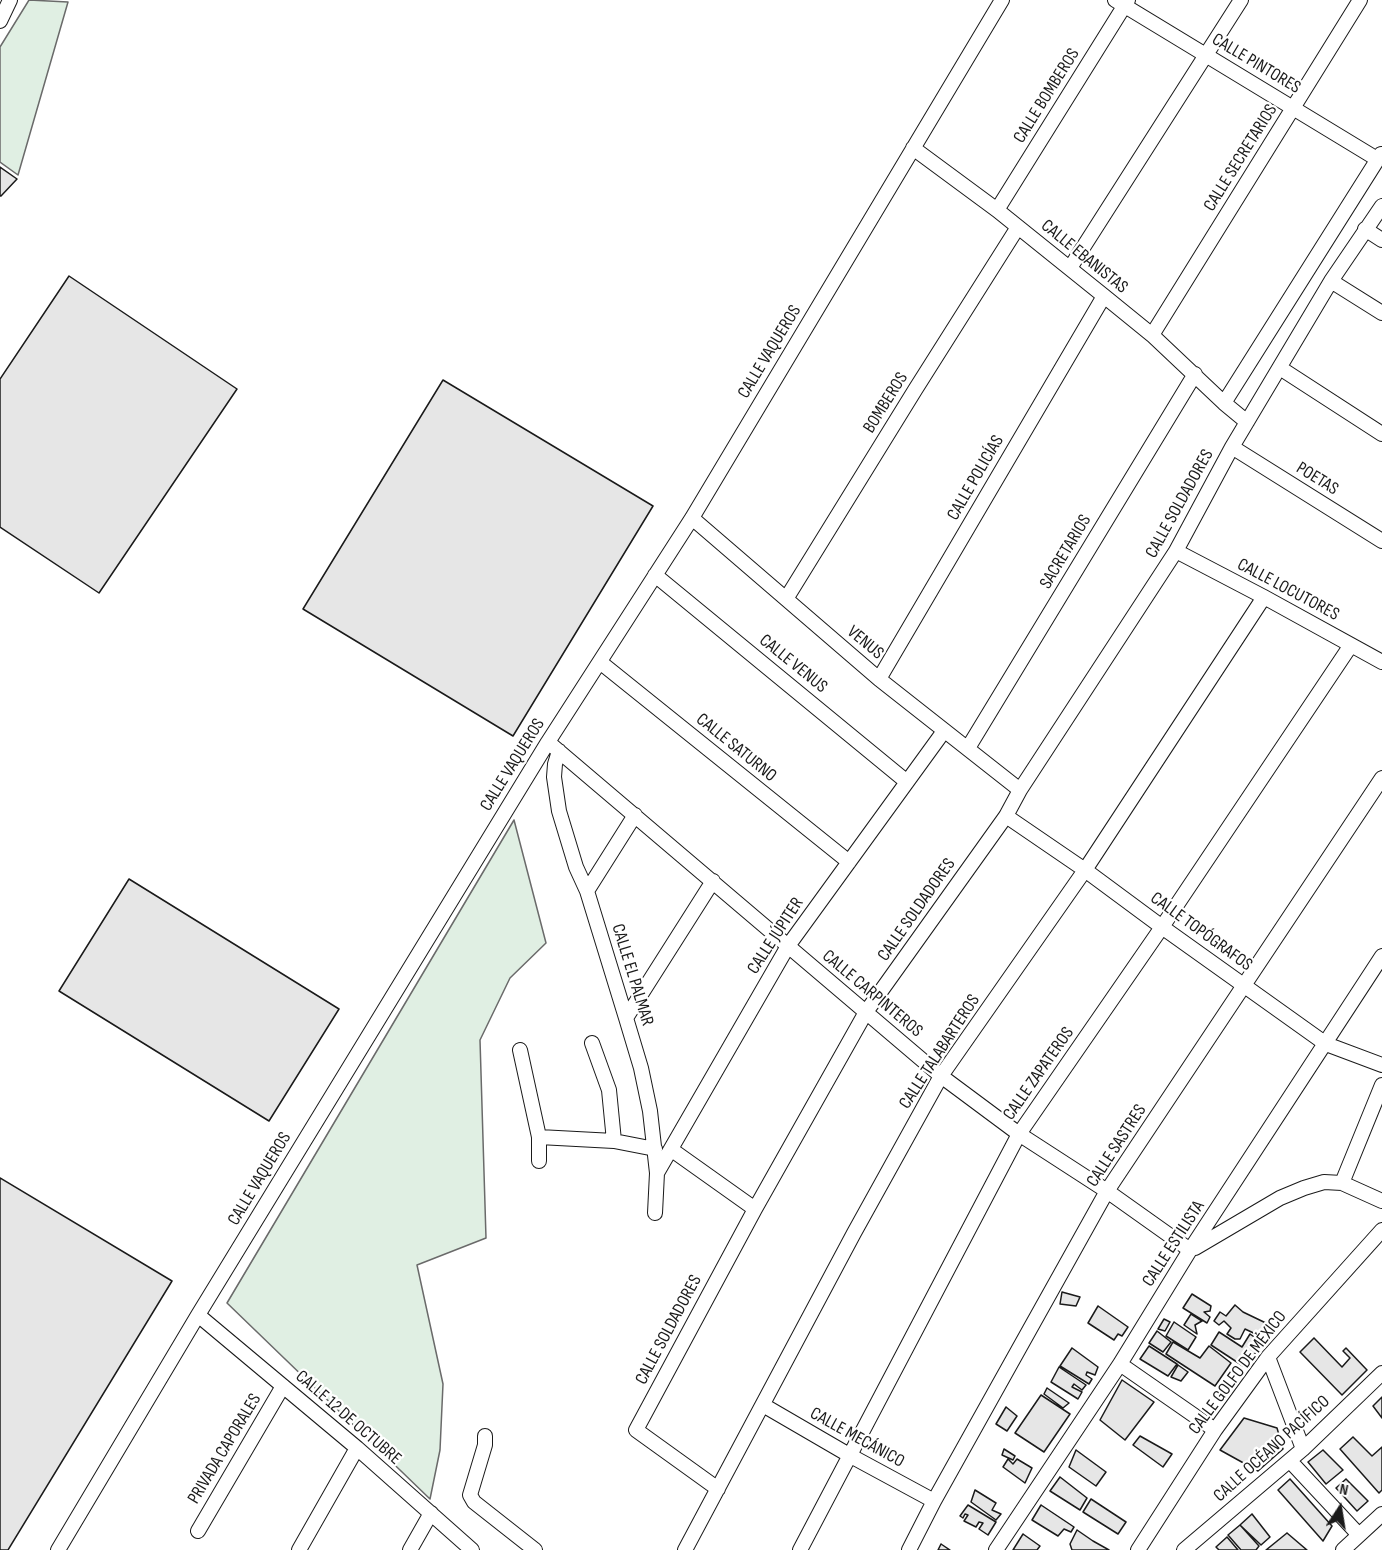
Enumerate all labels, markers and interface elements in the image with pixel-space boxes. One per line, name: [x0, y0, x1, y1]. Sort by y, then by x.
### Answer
street label: CALLE PINTORES: [1208, 29, 1304, 99]
street label: CALLE BOMBEROS: [1009, 45, 1085, 147]
street label: CALLE SECRETARIOS: [1199, 101, 1283, 215]
street label: CALLE EBANISTAS: [1036, 215, 1132, 299]
street label: CALLE VAQUEROS: [734, 301, 806, 403]
street label: BOMBEROS: [859, 369, 913, 437]
street label: CALLE POLICÍAS: [943, 432, 1009, 524]
street label: CALLE SOLDADORES: [1141, 446, 1219, 562]
street label: POETAS: [1292, 458, 1342, 500]
street label: SACRETARIOS: [1036, 511, 1096, 593]
street label: CALLE LOCUTORES: [1233, 554, 1343, 626]
street label: VENUS: [842, 621, 888, 665]
street label: CALLE VENUS: [755, 630, 831, 698]
street label: CALLE SATURNO: [691, 709, 781, 787]
street label: CALLE VAQUEROS: [476, 715, 550, 815]
street label: CALLE SOLDADORES: [874, 854, 960, 966]
street label: CALLE TOPÓGRAFOS: [1146, 888, 1256, 976]
street label: CALLE JÚPITER: [743, 894, 809, 978]
street label: CALLE EL PALMAR: [606, 922, 658, 1028]
street label: CALLE CARPINTEROS: [817, 946, 927, 1042]
street label: CALLE TALABARTEROS: [895, 991, 985, 1113]
street label: CALLE ZAPATEROS: [999, 1023, 1079, 1125]
street label: CALLE SASTRES: [1082, 1101, 1152, 1191]
street label: CALLE VAQUEROS: [224, 1128, 296, 1230]
street label: CALLE ESTILISTA: [1138, 1197, 1210, 1291]
street label: CALLE SOLDADORES: [631, 1272, 707, 1388]
street label: CALLE GOLFO DE MÉXICO: [1184, 1307, 1292, 1439]
street label: CALLE 12 DE OCTUBRE: [291, 1366, 405, 1470]
street label: PRIVADA CAPORALES: [184, 1390, 266, 1508]
street label: CALLE OCÉANO PACÍFICO: [1209, 1391, 1335, 1507]
street label: CALLE MECÁNICO: [806, 1403, 908, 1473]
north arrow: [1310, 1478, 1370, 1538]
text: N: [1338, 1480, 1350, 1500]

